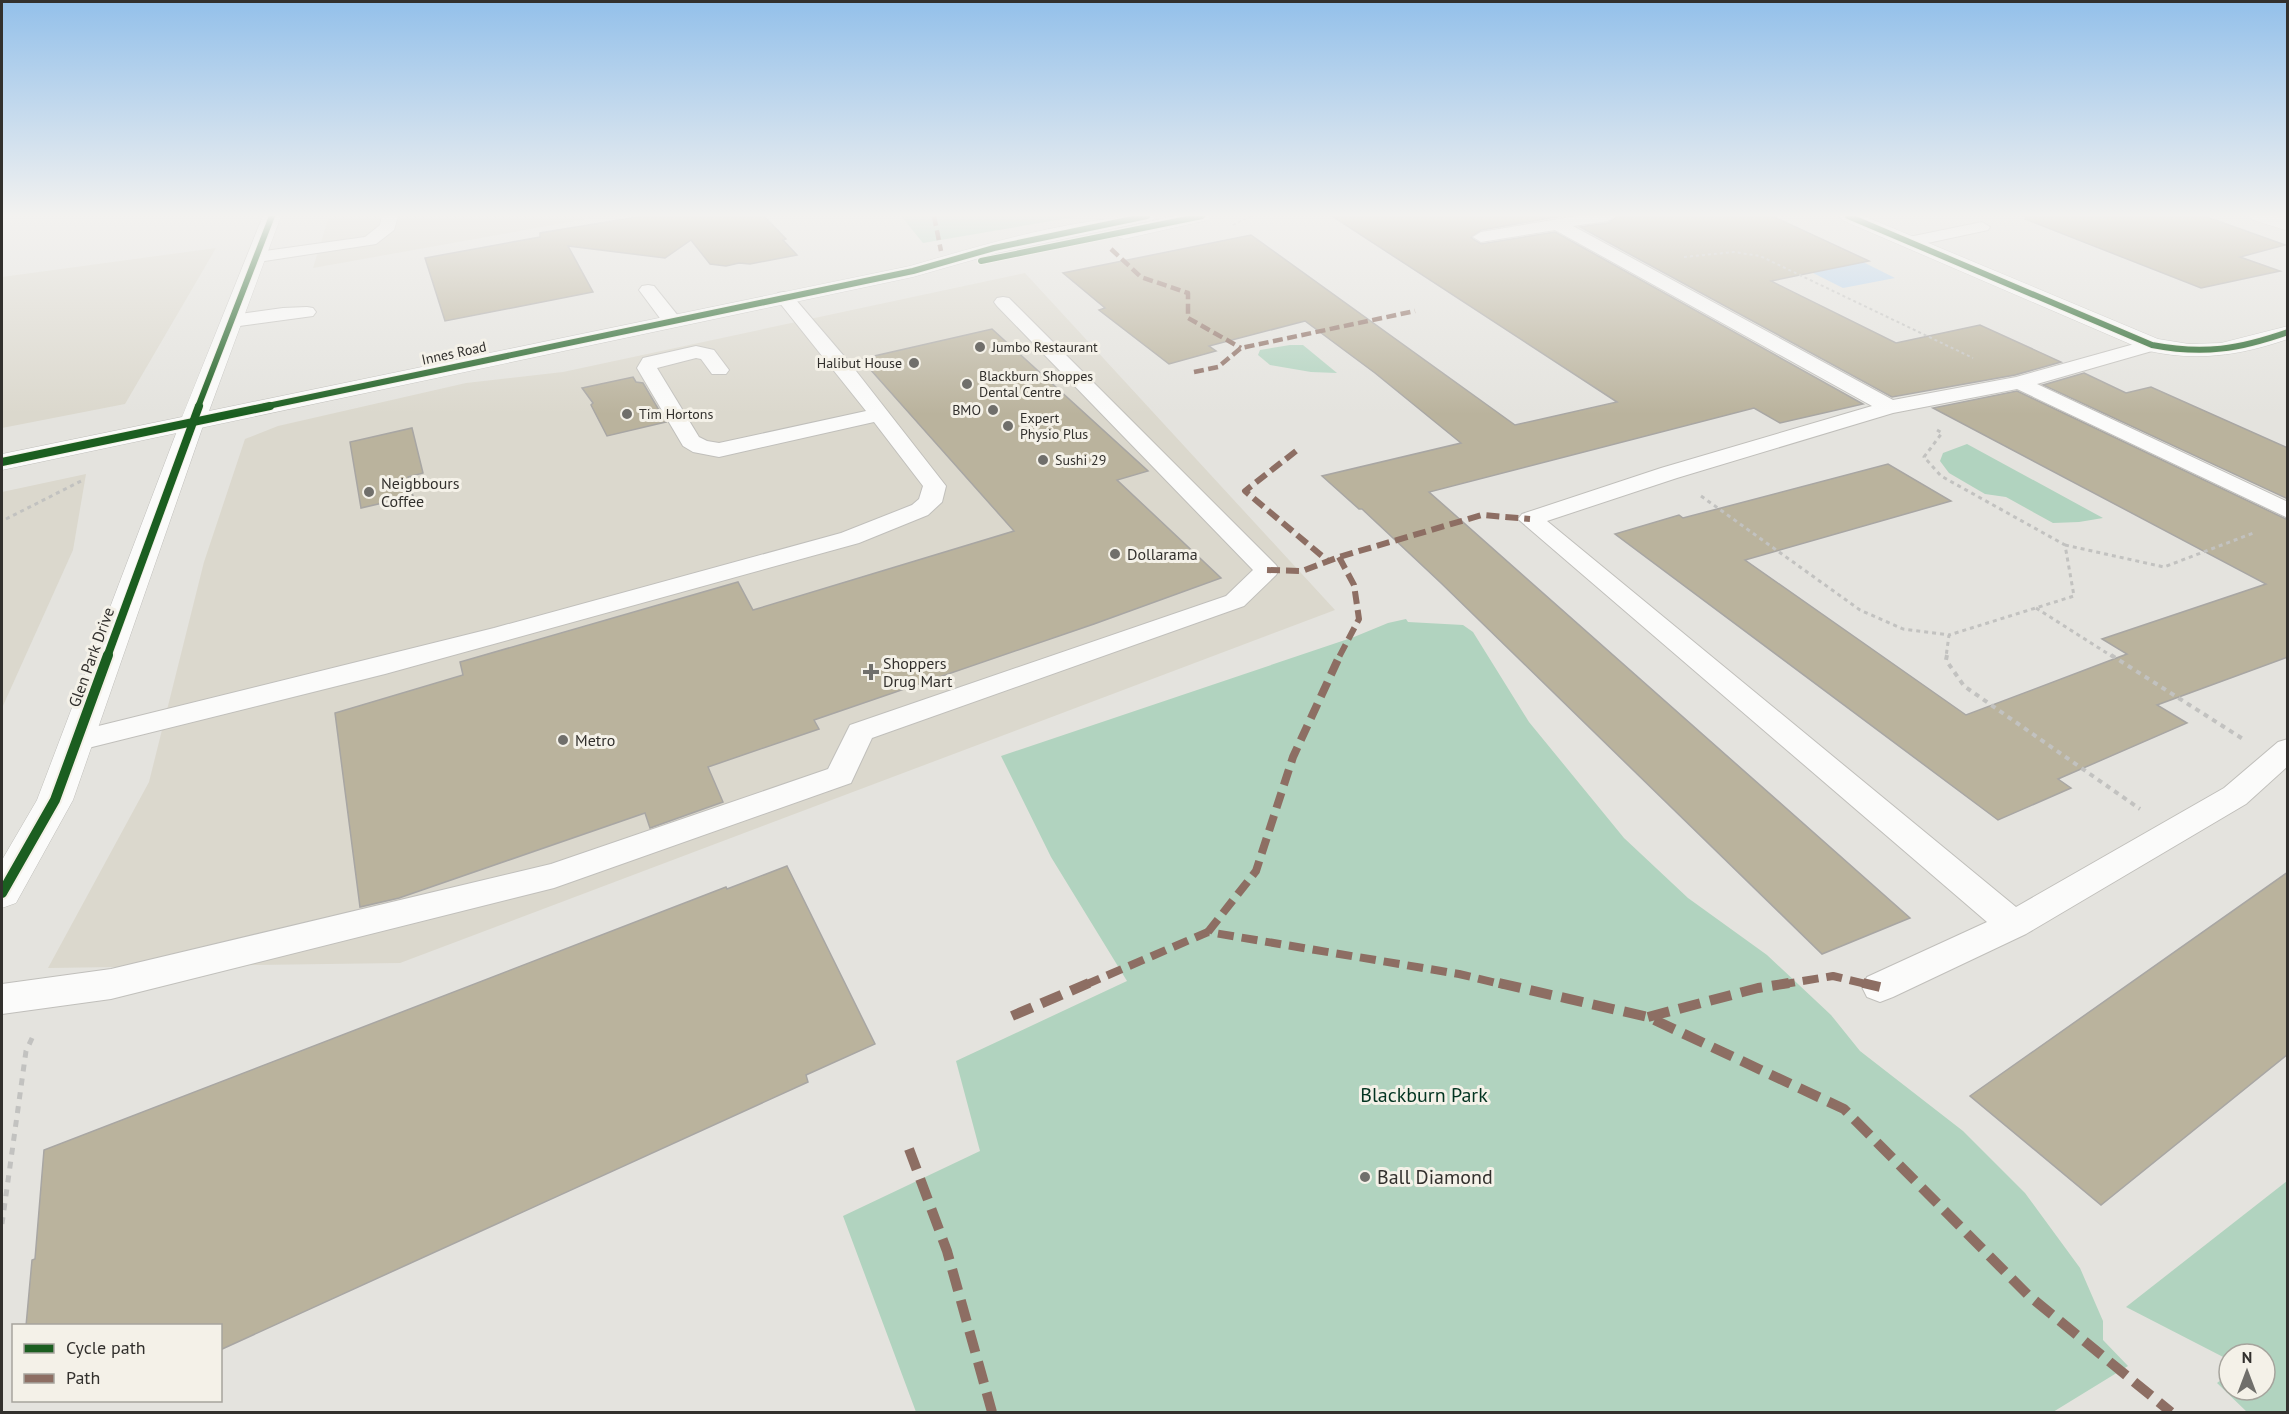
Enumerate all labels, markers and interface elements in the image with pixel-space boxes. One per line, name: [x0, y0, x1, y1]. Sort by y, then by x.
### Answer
street label: Innes Road: [420, 337, 488, 369]
place label: Jumbo Restaurant: [991, 338, 1098, 356]
marker: Jumbo Restaurant: [973, 340, 987, 354]
place label: Halibut House: [817, 354, 902, 372]
marker: Halibut House: [907, 356, 921, 370]
place label: Blackburn Shoppes Dental Centre: [979, 367, 1093, 401]
marker: Blackburn Shoppes Dental Centre: [960, 377, 974, 391]
place label: BMO: [952, 401, 981, 419]
marker: BMO: [986, 403, 1000, 417]
place label: Tim Hortons: [639, 405, 713, 423]
marker: Tim Hortons: [620, 407, 634, 421]
place label: Expert Physio Plus: [1020, 409, 1088, 443]
marker: Expert Physio Plus: [1001, 419, 1015, 433]
place label: Sushi 29: [1055, 451, 1106, 469]
marker: Sushi 29: [1036, 453, 1050, 467]
place label: Neigbbours Coffee: [381, 473, 460, 511]
marker: Neigbbours Coffee: [362, 485, 376, 499]
place label: Dollarama: [1127, 544, 1198, 564]
marker: Dollarama: [1108, 547, 1122, 561]
street label: Glen Park Drive: [64, 604, 118, 710]
place label: Shoppers Drug Mart: [883, 653, 953, 691]
marker: Shoppers Drug Mart: [864, 665, 878, 679]
place label: Metro: [575, 730, 615, 750]
marker: Metro: [556, 733, 570, 747]
park label: Blackburn Park: [1360, 1082, 1488, 1108]
place label: Ball Diamond: [1377, 1164, 1493, 1190]
marker: Ball Diamond: [1358, 1170, 1372, 1184]
legend: [12, 1324, 222, 1402]
text: Cycle path: [66, 1336, 146, 1359]
north arrow: [2217, 1342, 2277, 1402]
text: N: [2242, 1347, 2252, 1367]
text: Path: [66, 1366, 100, 1389]

